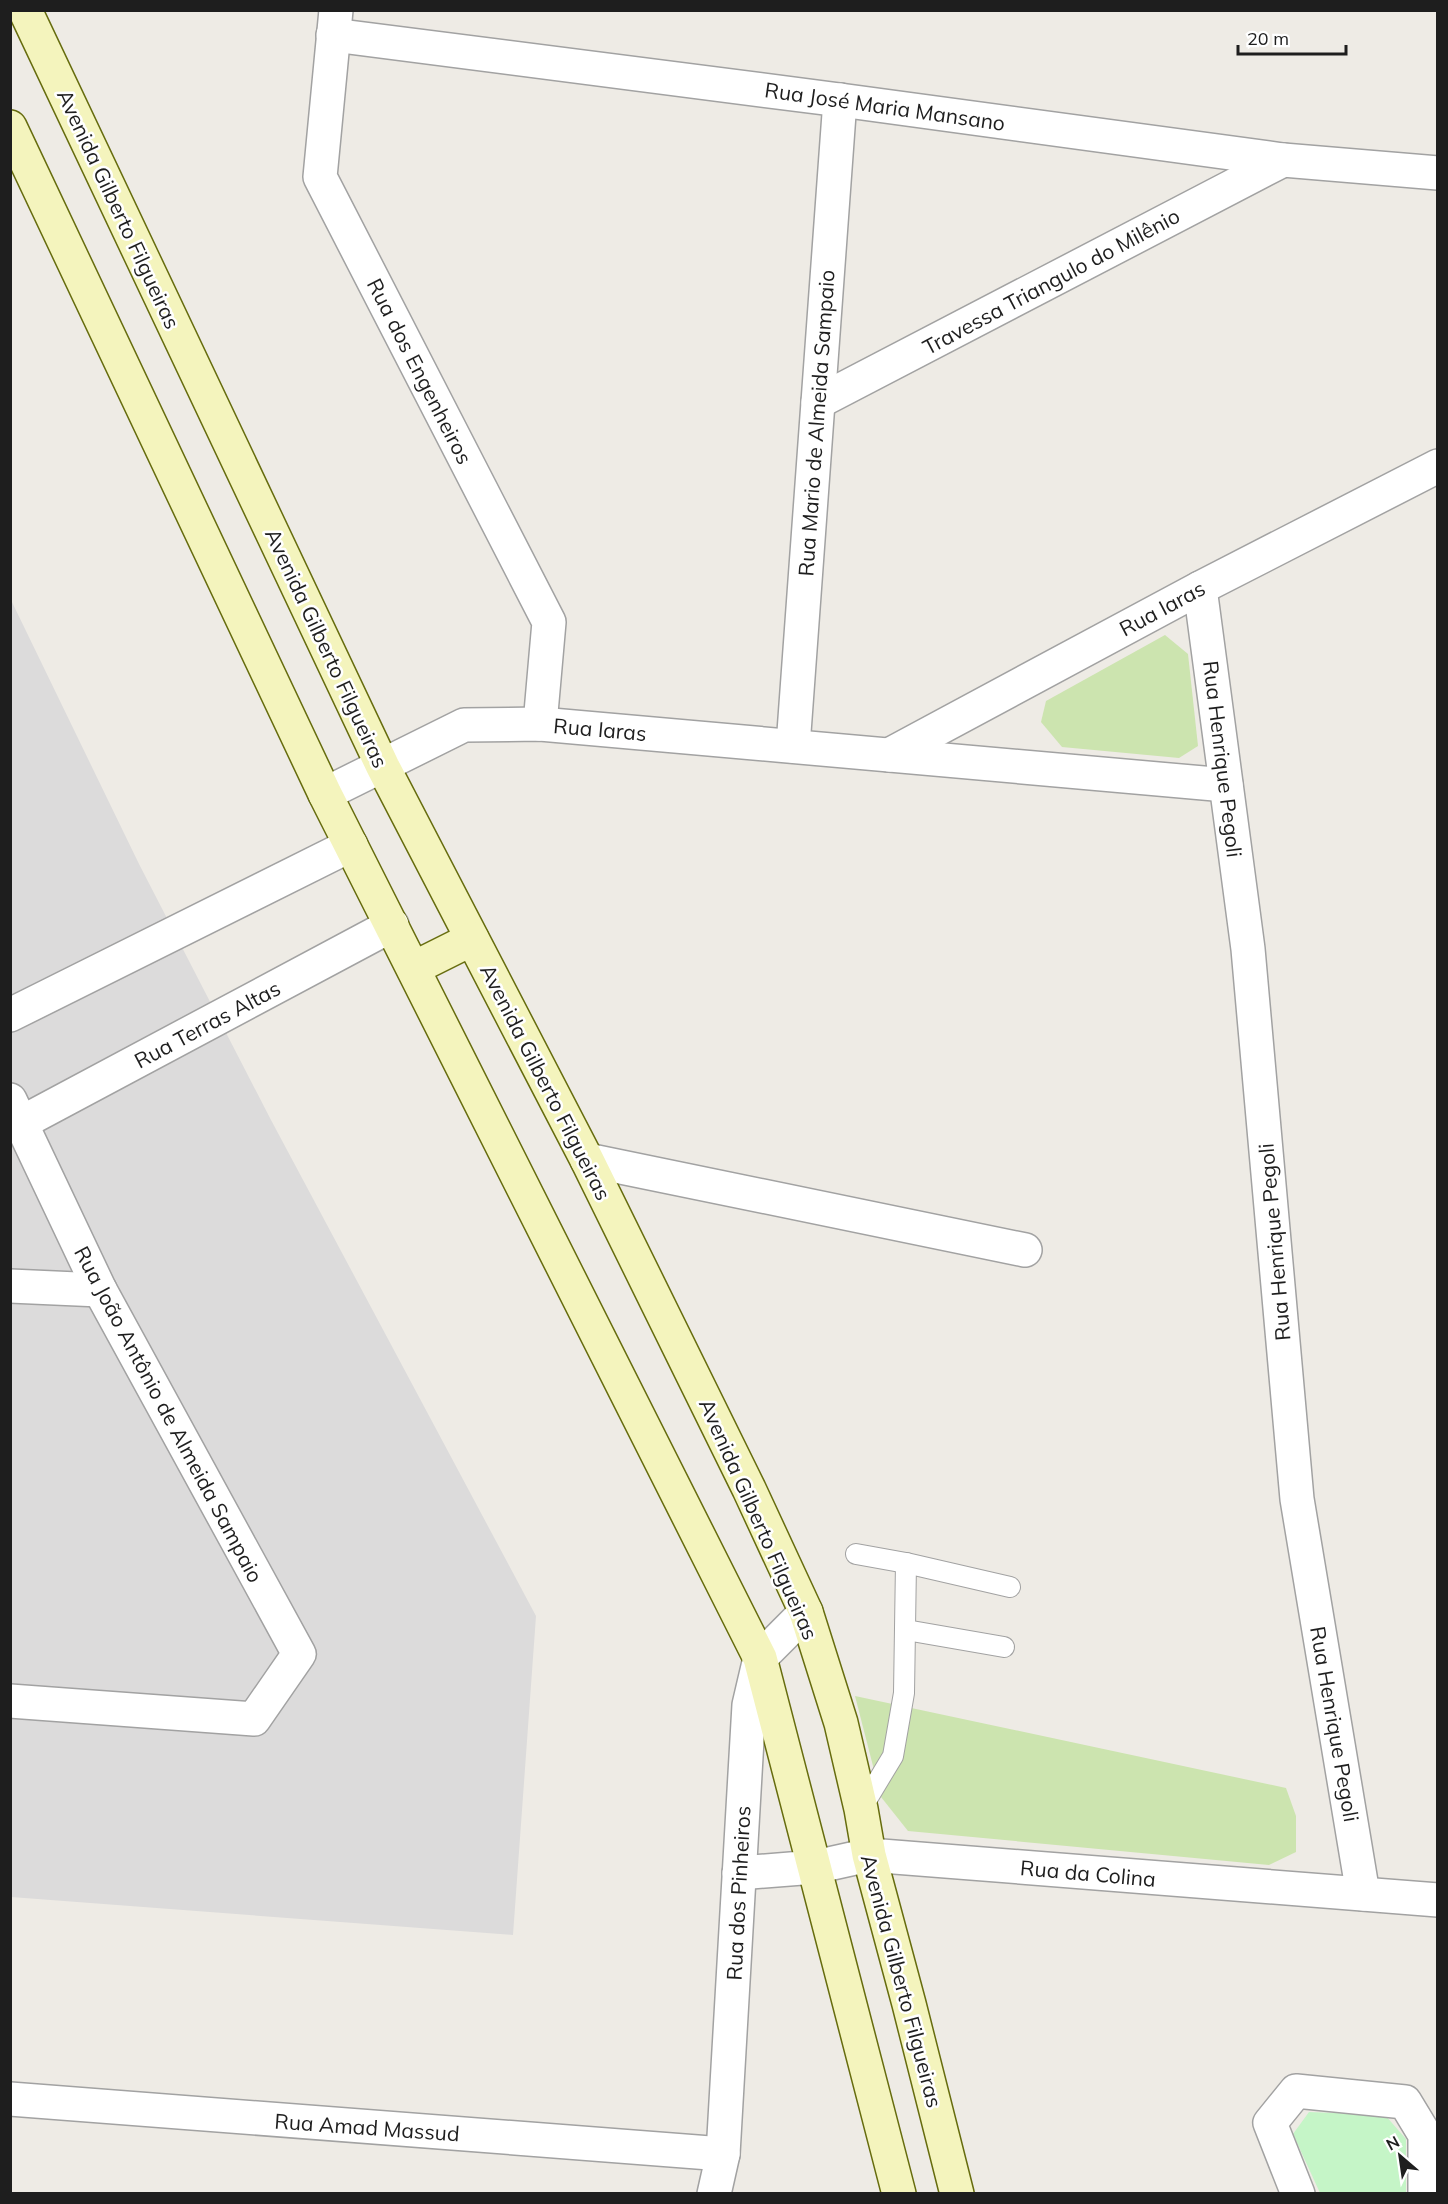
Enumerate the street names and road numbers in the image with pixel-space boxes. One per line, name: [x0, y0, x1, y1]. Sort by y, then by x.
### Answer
street label: Rua José Maria Mansano: [763, 76, 1007, 136]
street label: Avenida Gilberto Filgueiras: [52, 85, 186, 333]
street label: Travessa Triangulo do Milênio: [918, 202, 1184, 360]
street label: Rua Mario de Almeida Sampaio: [792, 269, 840, 577]
street label: Rua dos Engenheiros: [362, 274, 478, 468]
street label: Avenida Gilberto Filgueiras: [260, 524, 394, 772]
street label: Rua Iaras: [1115, 575, 1209, 641]
street label: Rua Henrique Pegoli: [1198, 659, 1248, 859]
street label: Rua Iaras: [552, 712, 648, 746]
street label: Avenida Gilberto Filgueiras: [475, 960, 617, 1204]
street label: Rua Terras Altas: [130, 975, 284, 1073]
street label: Rua Henrique Pegoli: [1252, 1142, 1296, 1342]
street label: Rua João Antônio de Almeida Sampaio: [69, 1241, 269, 1587]
street label: Avenida Gilberto Filgueiras: [694, 1394, 824, 1644]
street label: Rua Henrique Pegoli: [1305, 1624, 1365, 1824]
street label: Rua dos Pinheiros: [720, 1805, 756, 1981]
street label: Avenida Gilberto Filgueiras: [856, 1852, 948, 2110]
street label: Rua da Colina: [1019, 1854, 1157, 1892]
street label: Rua Amad Massud: [274, 2108, 460, 2146]

